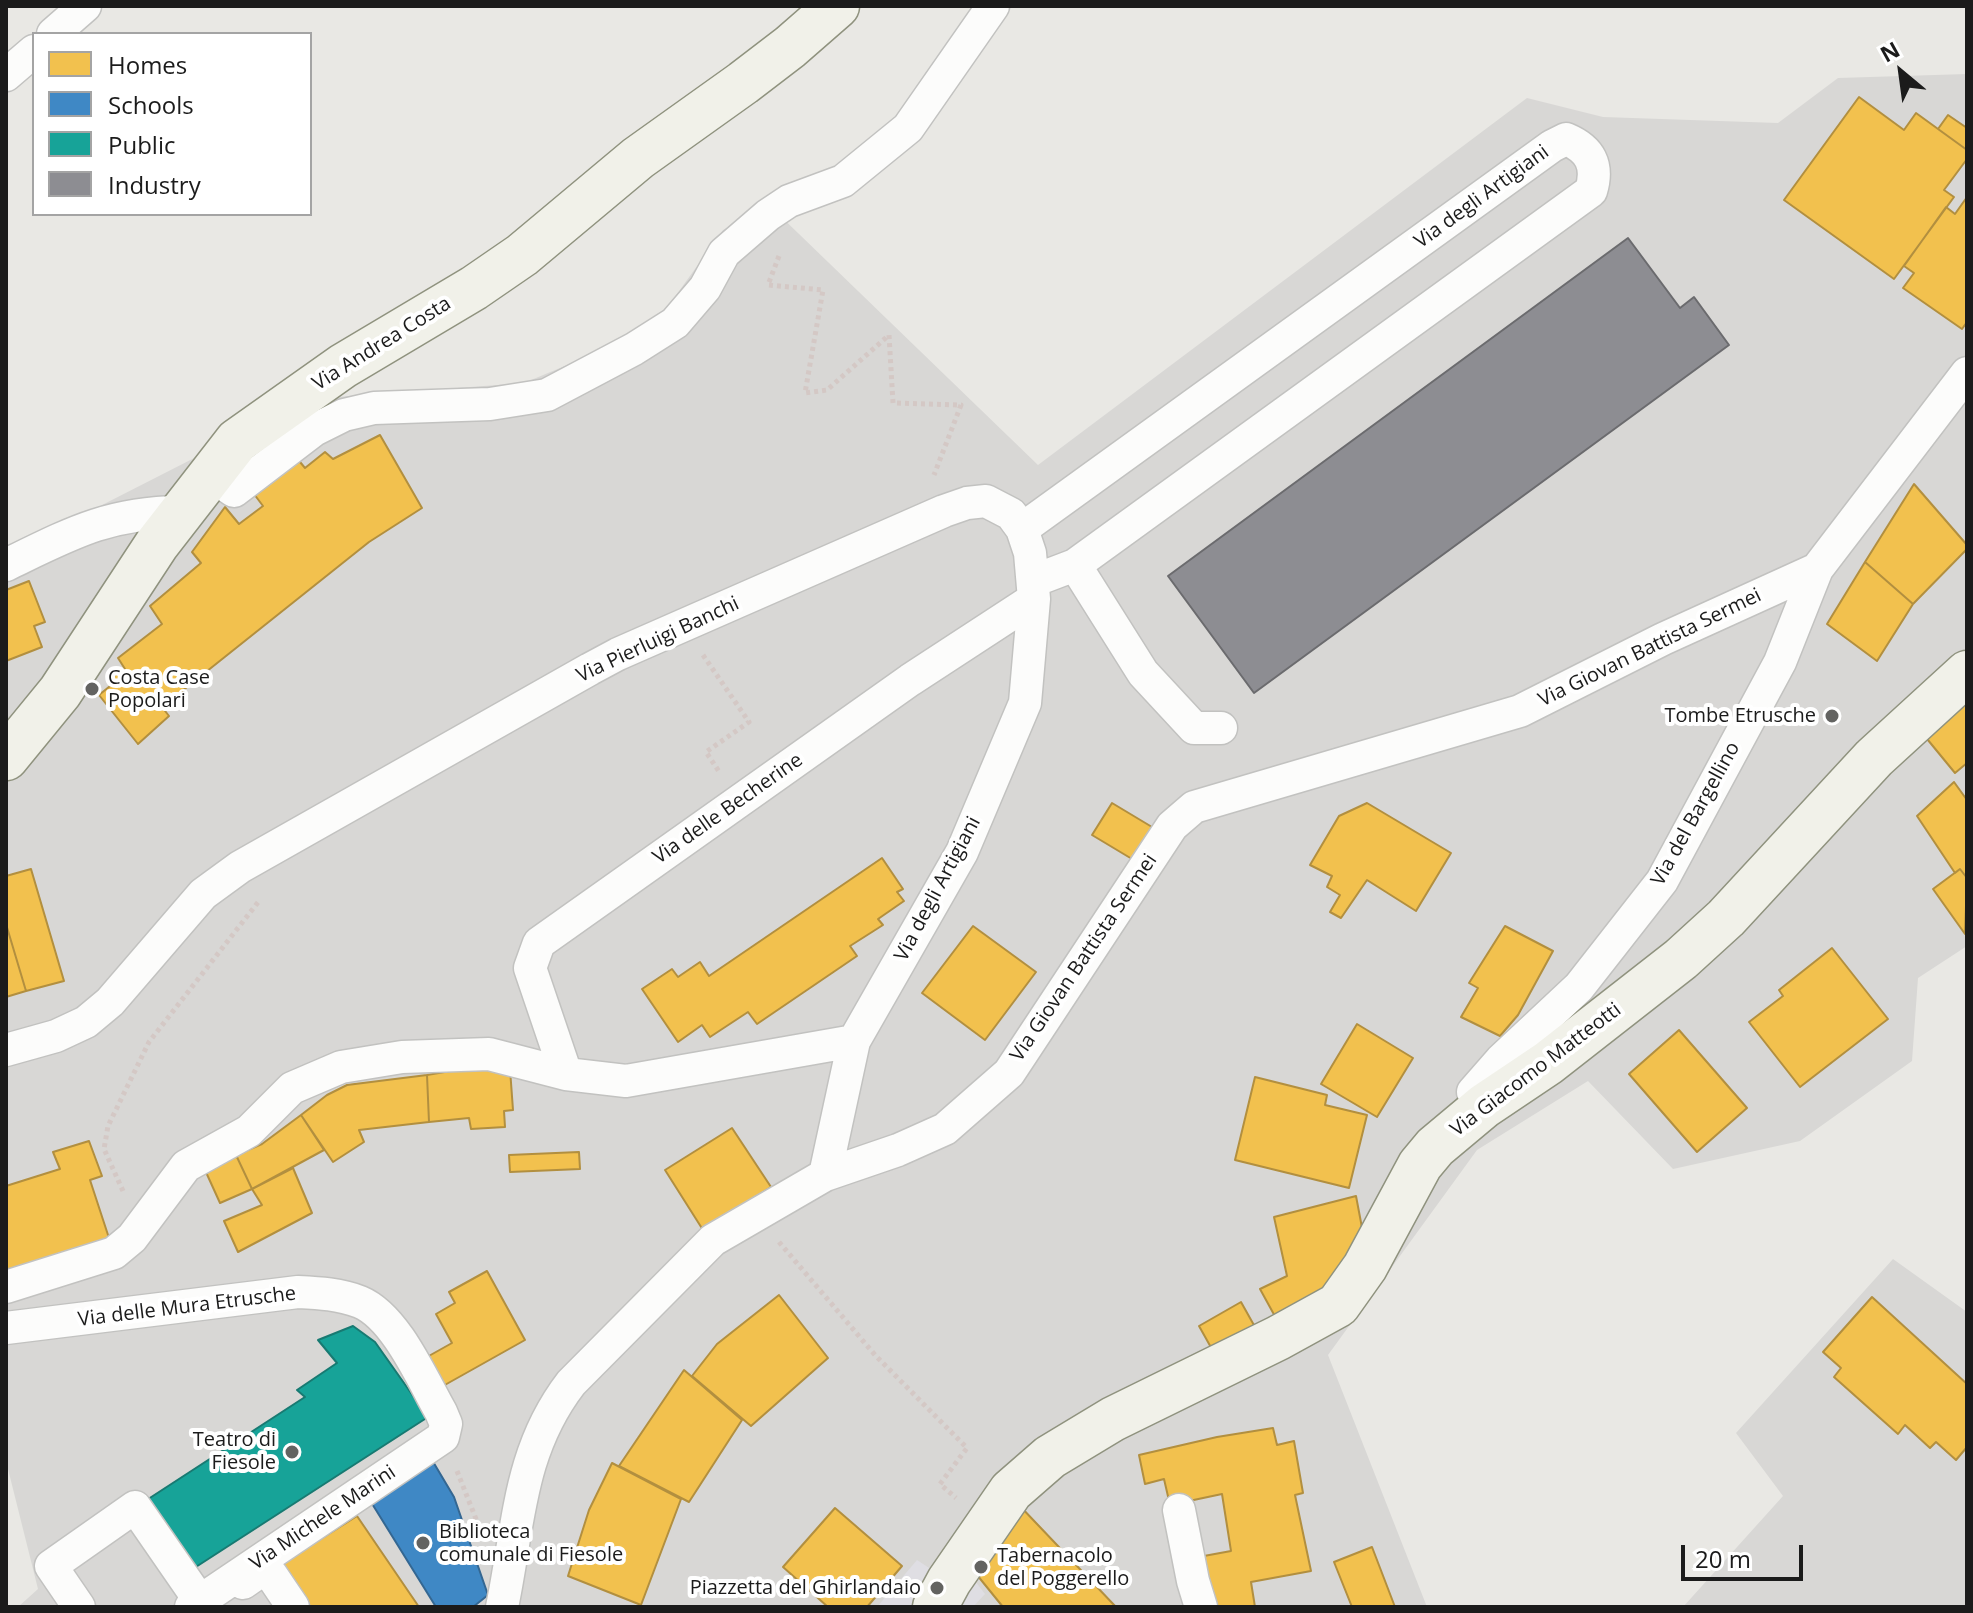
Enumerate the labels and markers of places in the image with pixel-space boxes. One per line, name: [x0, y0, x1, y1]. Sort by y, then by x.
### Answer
place label: Costa Case Popolari: [108, 666, 210, 713]
marker: Costa Case Popolari: [83, 680, 101, 698]
place label: Tombe Etrusche: [1664, 704, 1816, 728]
marker: Tombe Etrusche: [1823, 707, 1841, 725]
place label: Teatro di Fiesole: [193, 1428, 276, 1475]
marker: Teatro di Fiesole: [283, 1443, 301, 1461]
place label: Biblioteca comunale di Fiesole: [439, 1520, 623, 1567]
marker: Biblioteca comunale di Fiesole: [414, 1534, 432, 1552]
place label: Tabernacolo del Poggerello: [997, 1544, 1129, 1591]
marker: Tabernacolo del Poggerello: [972, 1558, 990, 1576]
place label: Piazzetta del Ghirlandaio: [690, 1576, 921, 1600]
marker: Piazzetta del Ghirlandaio: [928, 1579, 946, 1597]

